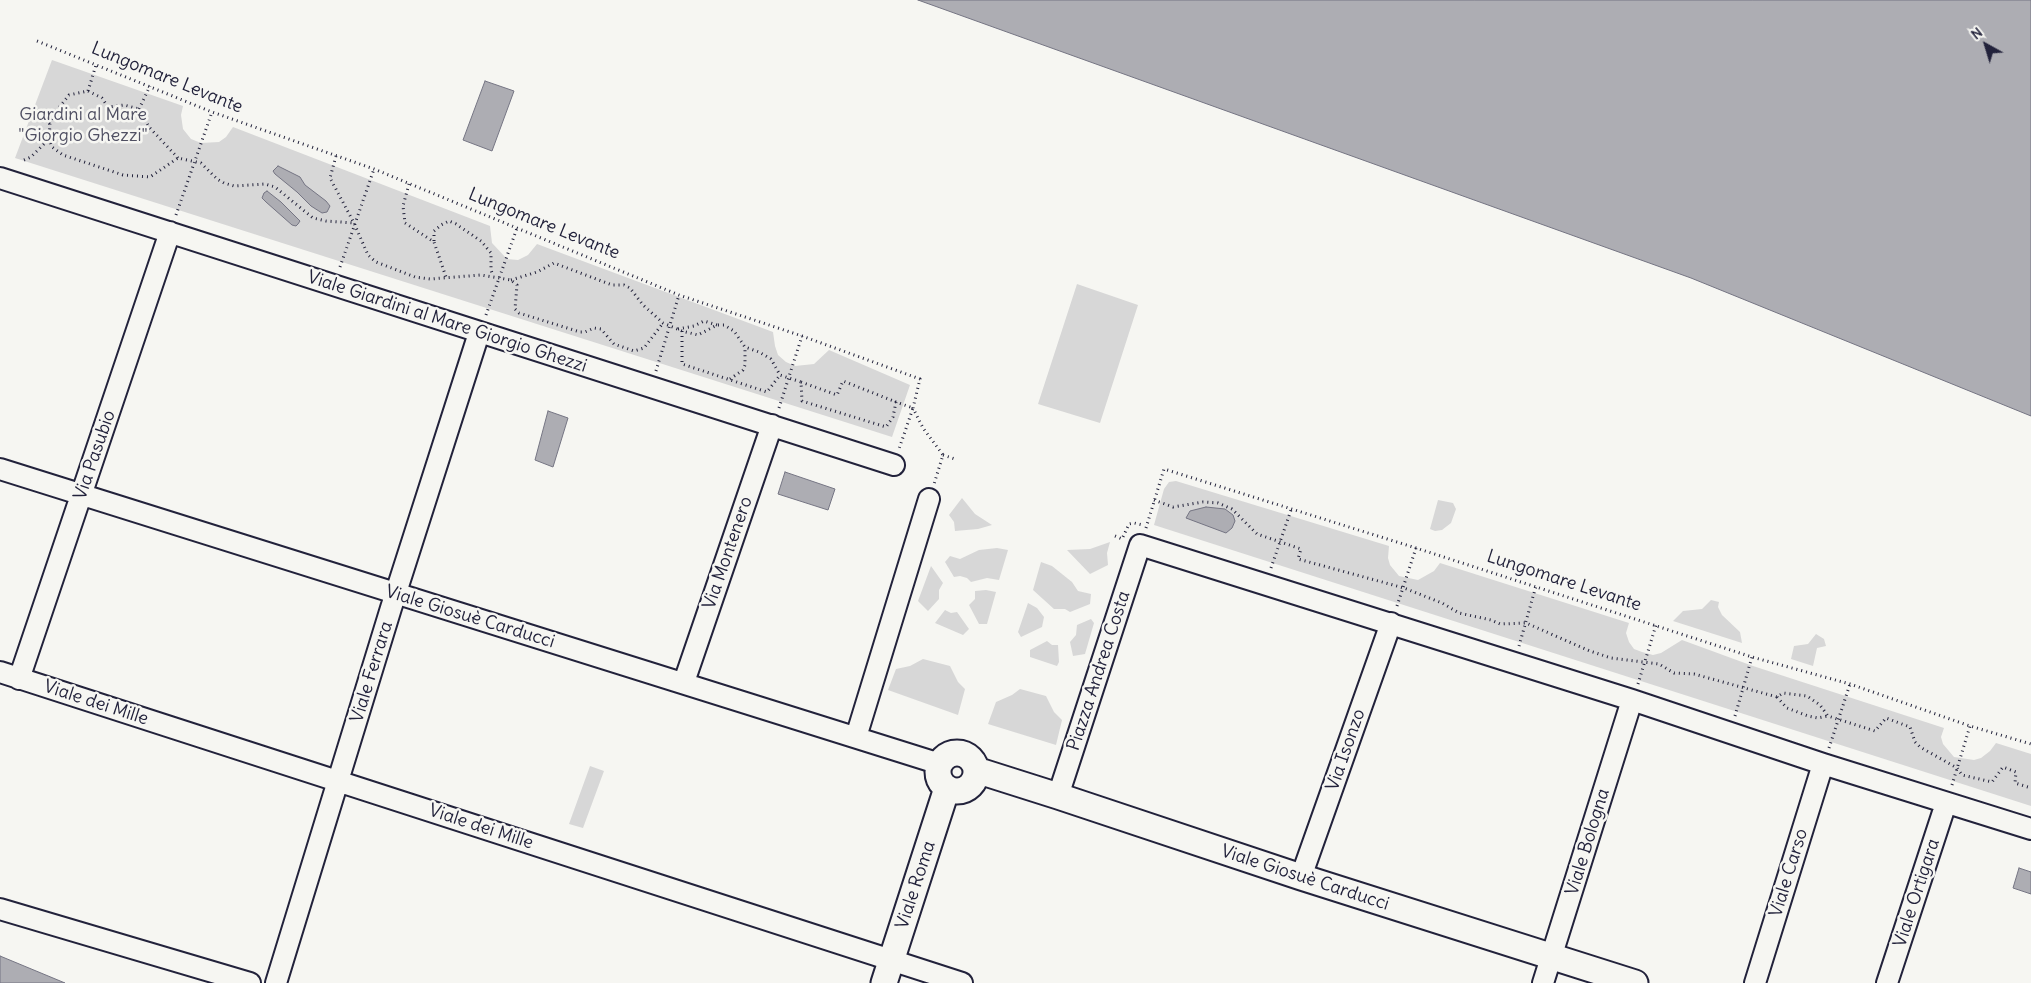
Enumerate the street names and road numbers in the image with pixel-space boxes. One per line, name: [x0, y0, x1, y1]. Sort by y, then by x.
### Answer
street label: Lungomare Levante: [88, 38, 246, 118]
street label: Lungomare Levante: [465, 184, 623, 264]
street label: Viale Giardini al Mare Giorgio Ghezzi: [305, 267, 589, 377]
street label: Via Pasubio: [70, 407, 120, 503]
street label: Via Montenero: [699, 494, 757, 612]
street label: Lungomare Levante: [1484, 546, 1644, 616]
street label: Viale Giosuè Carducci: [383, 581, 557, 653]
street label: Piazza Andrea Costa: [1063, 588, 1135, 754]
street label: Viale Ferrara: [346, 619, 398, 725]
street label: Viale dei Mille: [41, 676, 151, 730]
street label: Via Isonzo: [1322, 706, 1370, 794]
street label: Viale Bologna: [1562, 786, 1614, 898]
street label: Viale dei Mille: [426, 800, 536, 854]
street label: Viale Carso: [1765, 826, 1813, 920]
street label: Viale Ortigara: [1889, 836, 1945, 950]
street label: Viale Roma: [892, 838, 940, 932]
street label: Viale Giosuè Carducci: [1218, 841, 1392, 915]

